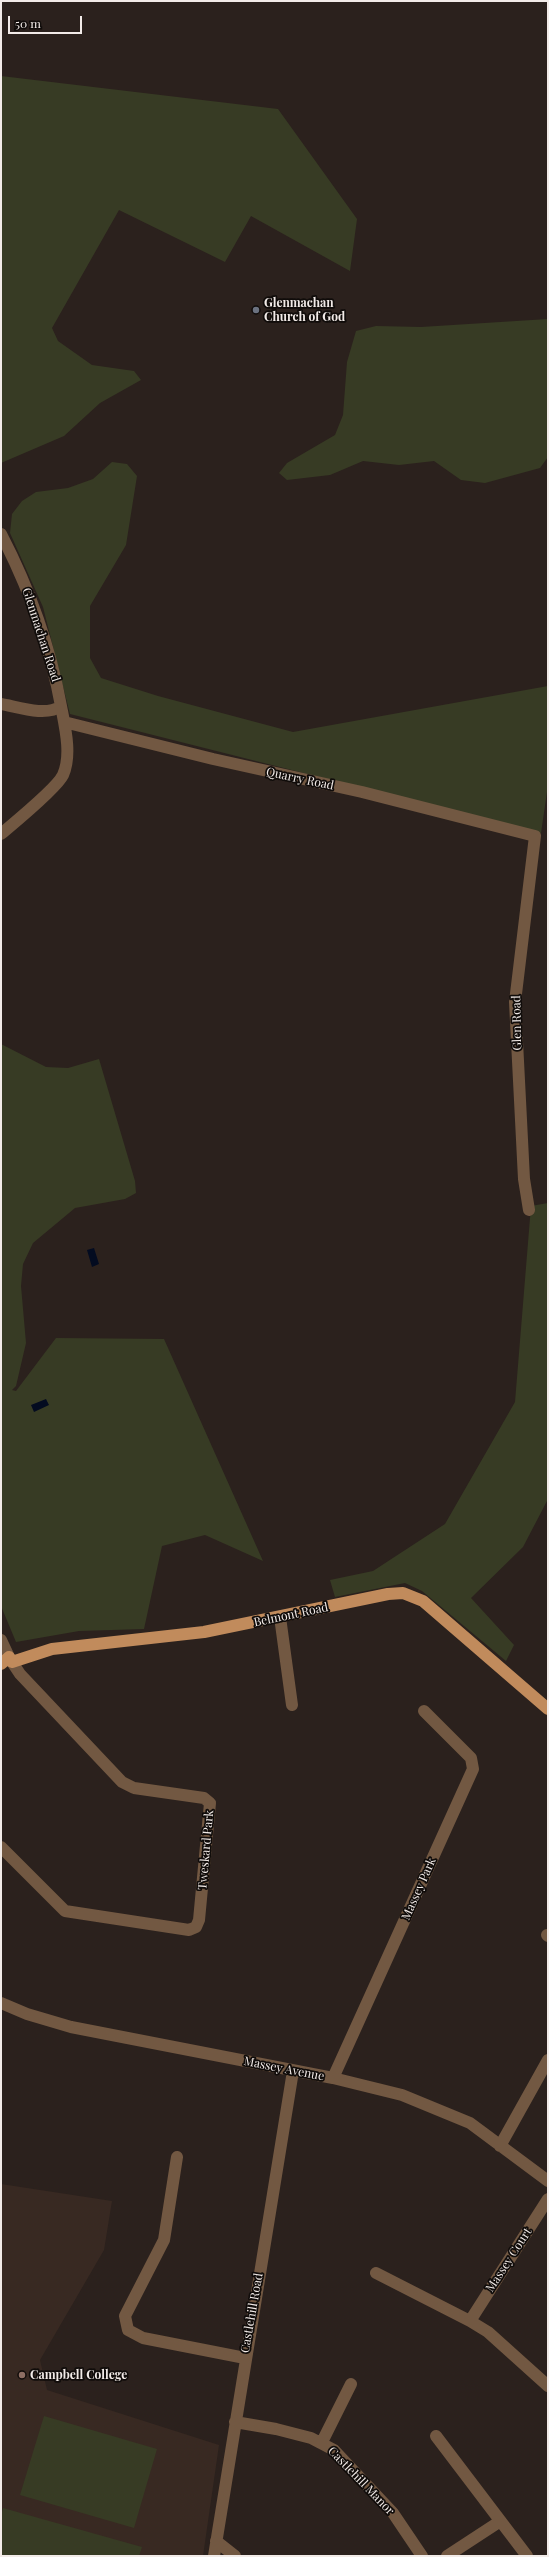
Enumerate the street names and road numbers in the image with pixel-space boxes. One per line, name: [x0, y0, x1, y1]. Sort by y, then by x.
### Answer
street label: Glenmachan Road: [19, 586, 63, 684]
street label: Quarry Road: [265, 765, 335, 793]
street label: Glen Road: [509, 995, 525, 1051]
street label: Belmont Road: [252, 1600, 330, 1630]
street label: Tweskard Park: [195, 1809, 217, 1891]
street label: Massey Park: [399, 1856, 439, 1922]
street label: Massey Avenue: [243, 2054, 325, 2084]
street label: Massey Court: [483, 2225, 535, 2295]
street label: Castlehill Road: [238, 2272, 266, 2354]
street label: Castlehill Manor: [325, 2444, 397, 2518]

